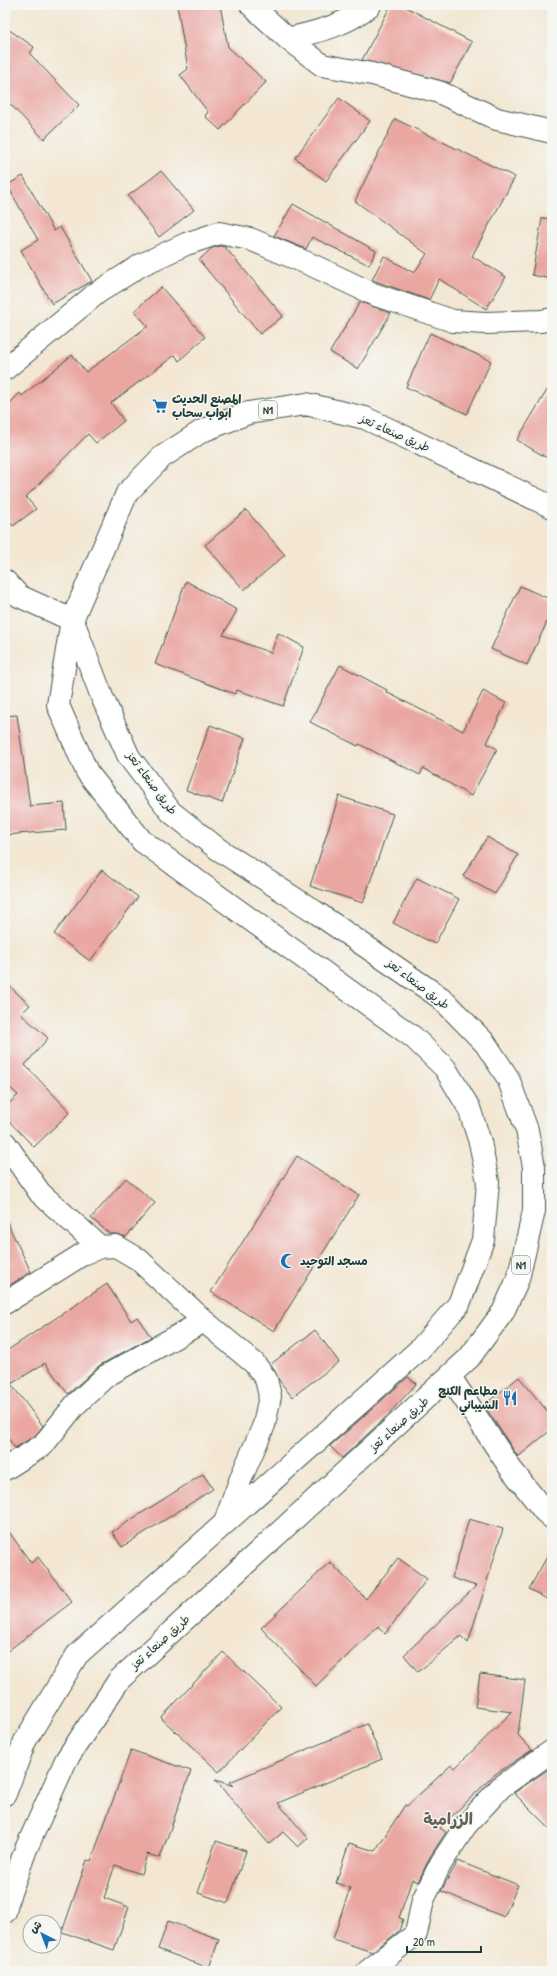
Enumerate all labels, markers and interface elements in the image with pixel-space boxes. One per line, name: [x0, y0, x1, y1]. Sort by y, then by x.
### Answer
place label: المصنع الحديث ابواب سحاب: [172, 390, 241, 421]
supermarket icon: المصنع الحديث ابواب سحاب: [151, 397, 169, 415]
road number: N1: [259, 401, 277, 419]
street label: طريق صنعاء تعز: [356, 409, 433, 456]
street label: طريق صنعاء تعز: [122, 747, 182, 818]
street label: طريق صنعاء تعز: [382, 954, 454, 1013]
mosque icon: مسجد التوحيد: [279, 1252, 297, 1270]
place label: مسجد التوحيد: [300, 1252, 368, 1269]
road number: N1: [512, 1256, 530, 1274]
place label: مطاعم الكنج الشيباني: [438, 1382, 498, 1416]
restaurant icon: مطاعم الكنج الشيباني: [501, 1389, 519, 1407]
street label: طريق صنعاء تعز: [364, 1392, 432, 1456]
street label: طريق صنعاء تعز: [125, 1610, 193, 1674]
district label: الزرامية: [423, 1808, 473, 1830]
north arrow: [22, 1914, 62, 1954]
text: ش: [26, 1917, 44, 1936]
scale bar: [407, 1928, 481, 1954]
text: 20 m: [413, 1933, 435, 1950]

